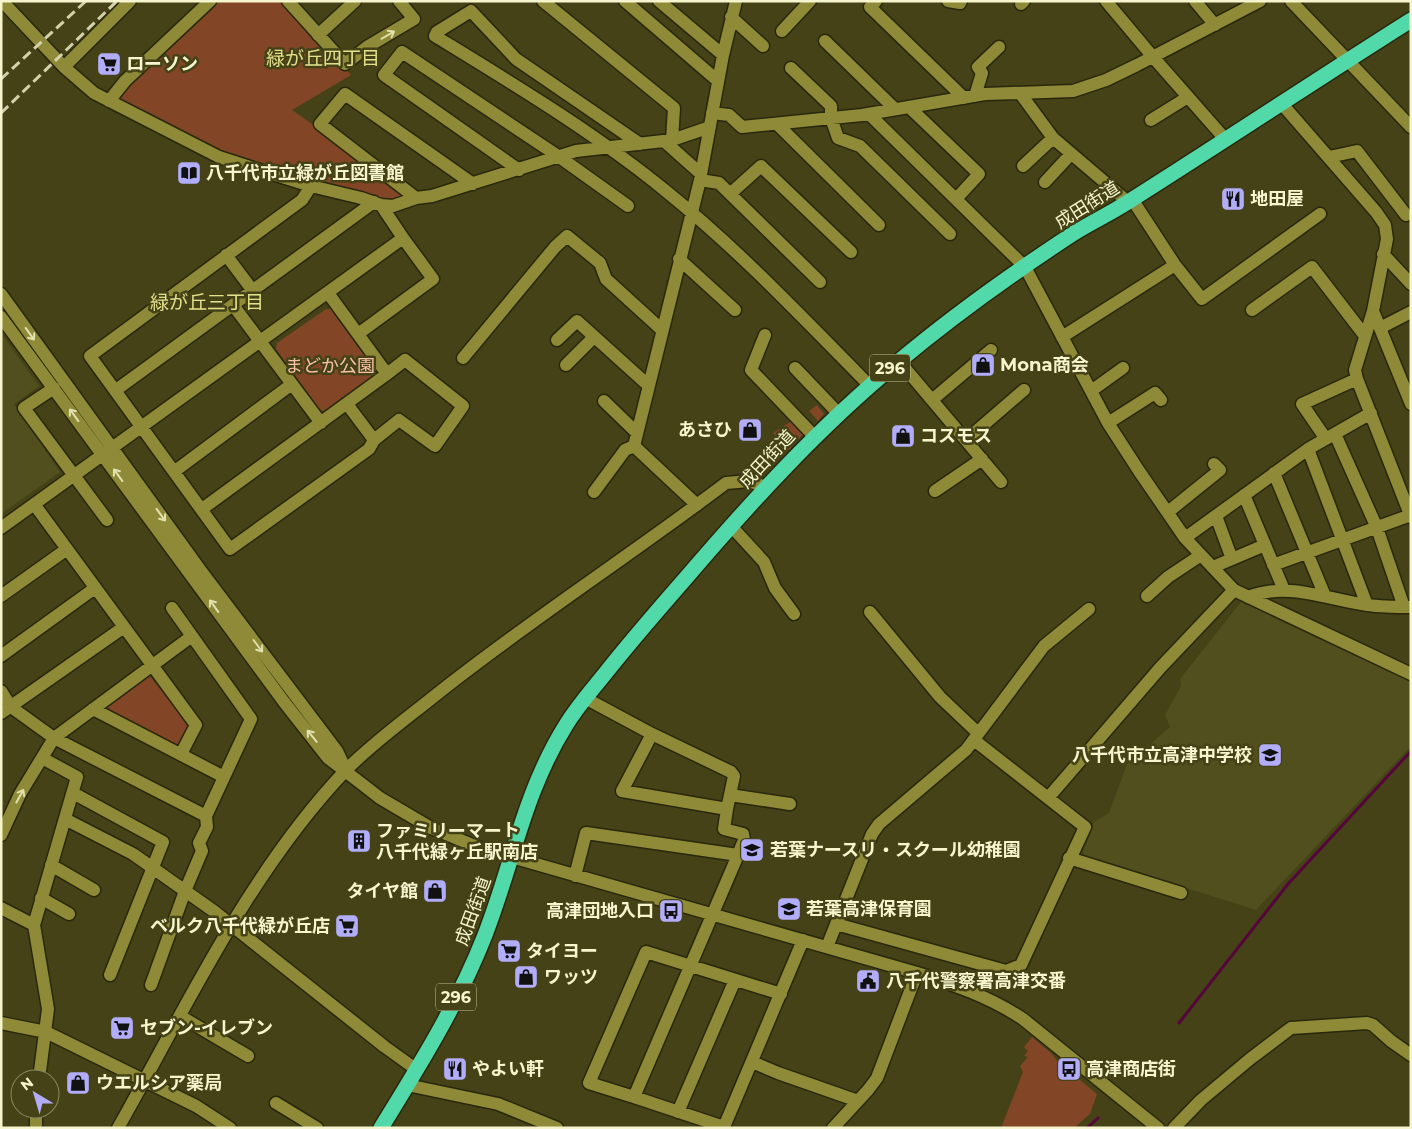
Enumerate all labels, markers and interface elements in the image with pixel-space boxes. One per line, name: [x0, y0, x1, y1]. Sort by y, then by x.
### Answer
one-way arrow: [380, 30, 394, 40]
district label: 緑が丘四丁目: [266, 47, 380, 70]
supermarket icon: ローソン: [96, 51, 122, 77]
place label: ローソン: [126, 53, 198, 75]
library icon: 八千代市立緑が丘図書館: [176, 160, 202, 186]
place label: 八千代市立緑が丘図書館: [206, 162, 404, 184]
street label: 成田街道: [1051, 177, 1123, 233]
restaurant icon: 地田屋: [1220, 186, 1246, 212]
place label: 地田屋: [1250, 188, 1304, 210]
district label: 緑が丘三丁目: [150, 291, 264, 314]
one-way arrow: [25, 327, 35, 341]
shop icon: Mona商会: [970, 352, 996, 378]
road number: 296: [870, 354, 910, 382]
place label: Mona商会: [1000, 354, 1089, 376]
park label: まどか公園: [285, 355, 375, 377]
one-way arrow: [68, 409, 79, 422]
shop icon: あさひ: [737, 417, 763, 443]
place label: あさひ: [678, 419, 732, 441]
shop icon: コスモス: [890, 423, 916, 449]
street label: 成田街道: [734, 425, 800, 493]
place label: コスモス: [920, 425, 992, 447]
one-way arrow: [113, 468, 123, 482]
one-way arrow: [156, 508, 167, 521]
one-way arrow: [209, 599, 219, 613]
one-way arrow: [252, 639, 263, 652]
one-way arrow: [306, 730, 317, 743]
school or university icon: 八千代市立高津中学校: [1257, 742, 1283, 768]
place label: 八千代市立高津中学校: [1072, 744, 1252, 766]
one-way arrow: [15, 788, 25, 803]
place label: ファミリーマート 八千代緑ヶ丘駅南店: [376, 820, 538, 863]
building icon: ファミリーマート 八千代緑ヶ丘駅南店: [346, 828, 372, 854]
school or university icon: 若葉ナースリ・スクール幼稚園: [739, 837, 765, 863]
place label: 若葉ナースリ・スクール幼稚園: [770, 839, 1021, 861]
street label: 成田街道: [450, 873, 496, 949]
shop icon: タイヤ館: [422, 878, 448, 904]
place label: タイヤ館: [347, 880, 418, 902]
school or university icon: 若葉高津保育園: [776, 896, 802, 922]
bus stop icon: 高津団地入口: [658, 898, 684, 924]
place label: 若葉高津保育園: [806, 898, 932, 920]
place label: 高津団地入口: [546, 900, 654, 922]
supermarket icon: ベルク八千代緑が丘店: [334, 913, 360, 939]
place label: ベルク八千代緑が丘店: [150, 915, 330, 937]
supermarket icon: タイヨー: [496, 938, 522, 964]
place label: タイヨー: [526, 940, 598, 962]
shop icon: ワッツ: [513, 964, 539, 990]
place label: ワッツ: [544, 966, 598, 988]
public building icon: 八千代警察署高津交番: [855, 968, 881, 994]
place label: 八千代警察署高津交番: [886, 970, 1066, 992]
road number: 296: [436, 984, 476, 1010]
supermarket icon: セブン-イレブン: [109, 1015, 135, 1041]
place label: セブン-イレブン: [140, 1017, 273, 1039]
restaurant icon: やよい軒: [442, 1056, 468, 1082]
bus stop icon: 高津商店街: [1056, 1056, 1082, 1082]
place label: やよい軒: [472, 1058, 544, 1080]
place label: 高津商店街: [1086, 1058, 1176, 1080]
north arrow: [10, 1069, 60, 1119]
shop icon: ウエルシア薬局: [65, 1070, 91, 1096]
place label: ウエルシア薬局: [96, 1072, 222, 1094]
text: N: [17, 1073, 37, 1094]

